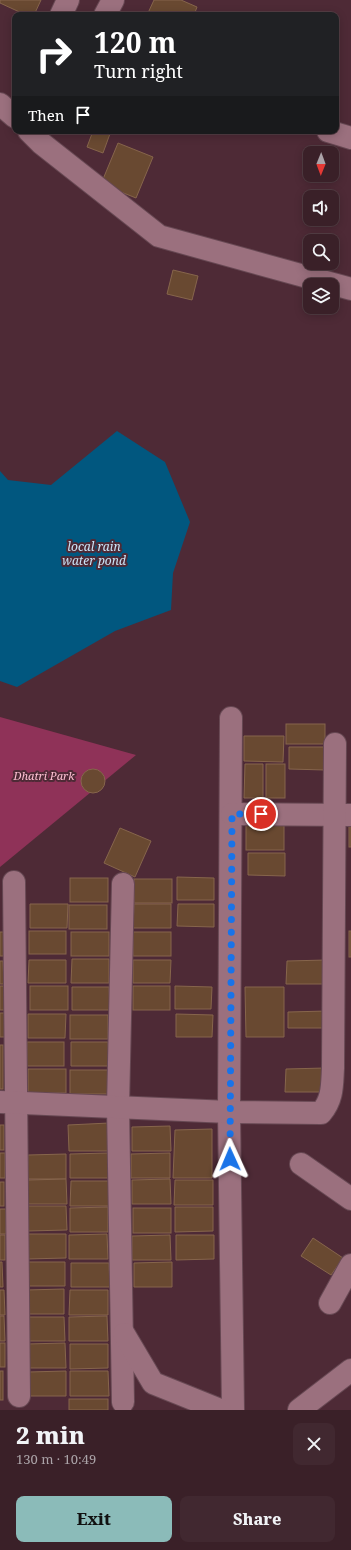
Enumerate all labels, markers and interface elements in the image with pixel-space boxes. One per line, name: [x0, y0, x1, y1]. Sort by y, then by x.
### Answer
text: 120 m: [94, 23, 176, 61]
icon: right: [28, 28, 80, 80]
text: Turn right: [94, 59, 183, 83]
icon: arrive: [72, 104, 94, 126]
text: Then: [28, 105, 64, 125]
north arrow: [303, 146, 339, 182]
map controls: [303, 146, 339, 314]
button: sound: [303, 190, 339, 226]
button: search: [303, 234, 339, 270]
button: layers: [303, 278, 339, 314]
water label: local rain water pond: [62, 538, 126, 569]
park label: Dhatri Park: [13, 768, 75, 783]
pin: [244, 797, 278, 831]
icon: arrive: [250, 803, 272, 825]
position arrow: [209, 1138, 251, 1180]
text: 2 min: [16, 1418, 85, 1451]
button: close: [293, 1423, 335, 1465]
text: 130 m · 10:49: [16, 1450, 96, 1468]
button: Exit: [16, 1496, 172, 1542]
button: Share: [180, 1496, 335, 1542]

